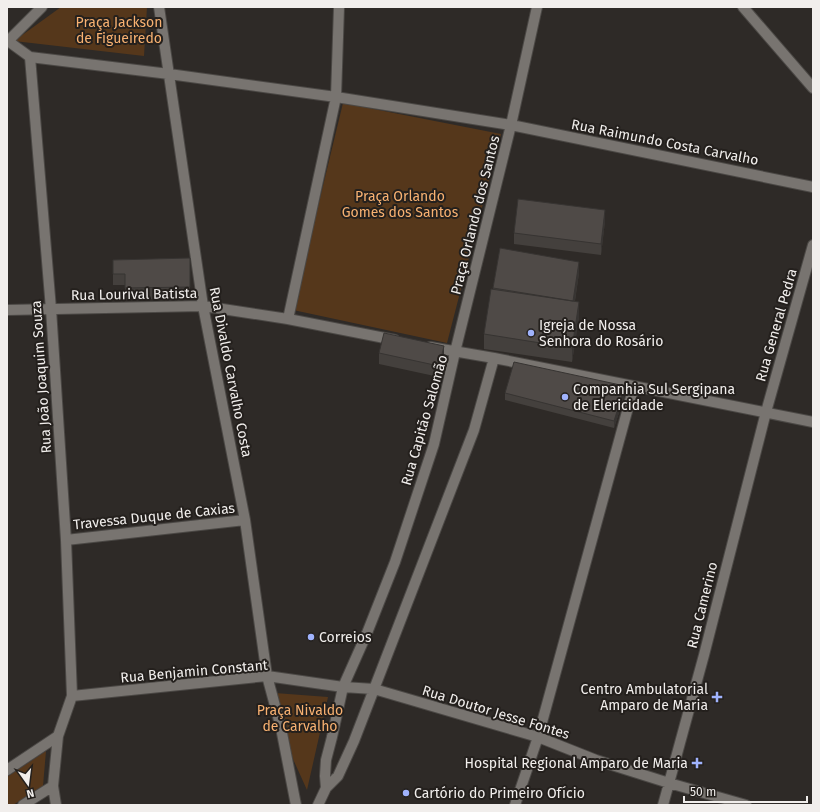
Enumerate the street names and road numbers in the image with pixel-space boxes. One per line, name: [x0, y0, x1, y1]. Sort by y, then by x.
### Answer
street label: Rua Raimundo Costa Carvalho: [570, 116, 760, 169]
street label: Praça Orlando dos Santos: [447, 133, 504, 296]
street label: Rua General Pedra: [752, 267, 801, 384]
street label: Rua Lourival Batista: [71, 285, 197, 304]
street label: Rua Divaldo Carvalho Costa: [206, 285, 255, 459]
street label: Rua João Joaquim Souza: [28, 300, 55, 454]
street label: Rua Capitão Salomão: [398, 353, 451, 487]
street label: Travessa Duque de Caxias: [72, 500, 236, 533]
street label: Rua Camerino: [684, 560, 721, 650]
street label: Rua Benjamin Constant: [120, 656, 269, 686]
street label: Rua Doutor Jesse Fontes: [420, 682, 572, 743]

